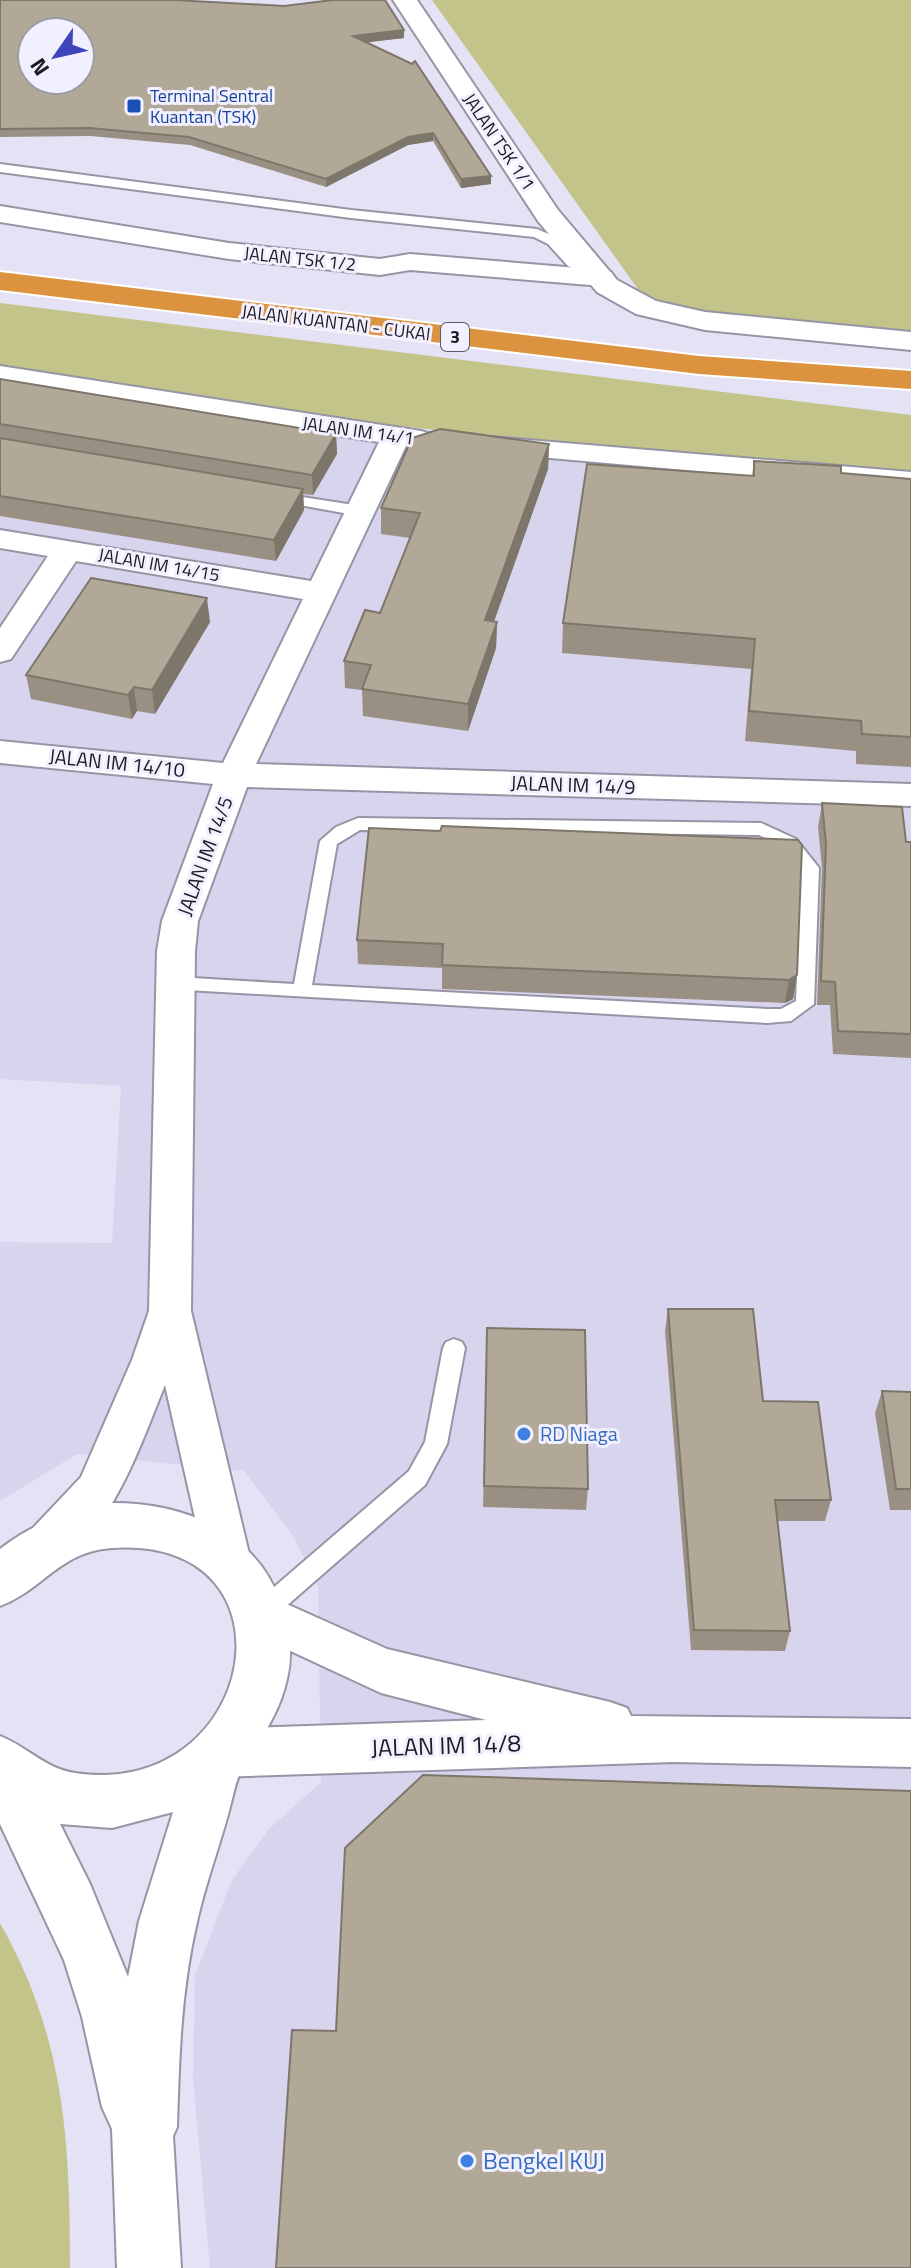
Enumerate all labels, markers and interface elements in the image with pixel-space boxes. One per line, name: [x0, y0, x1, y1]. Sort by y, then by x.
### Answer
north arrow: [16, 16, 96, 96]
text: N: [21, 51, 58, 83]
place label: Terminal Sentral Kuantan (TSK): [150, 82, 273, 130]
street label: JALAN TSK 1/1: [457, 88, 542, 196]
marker: Terminal Sentral Kuantan (TSK): [125, 97, 143, 115]
street label: JALAN TSK 1/2: [243, 239, 357, 278]
street label: JALAN KUANTAN - CUKAI: [240, 298, 432, 347]
road number: 3: [441, 323, 469, 351]
street label: JALAN IM 14/1: [300, 409, 416, 452]
street label: JALAN IM 14/15: [96, 541, 222, 588]
street label: JALAN IM 14/10: [48, 740, 186, 785]
street label: JALAN IM 14/9: [510, 767, 636, 802]
street label: JALAN IM 14/5: [169, 792, 240, 920]
place label: RD Niaga: [540, 1418, 618, 1449]
marker: RD Niaga: [515, 1425, 533, 1443]
street label: JALAN IM 14/8: [370, 1724, 522, 1766]
place label: Bengkel KUJ: [483, 2142, 605, 2178]
marker: Bengkel KUJ: [458, 2152, 476, 2170]

